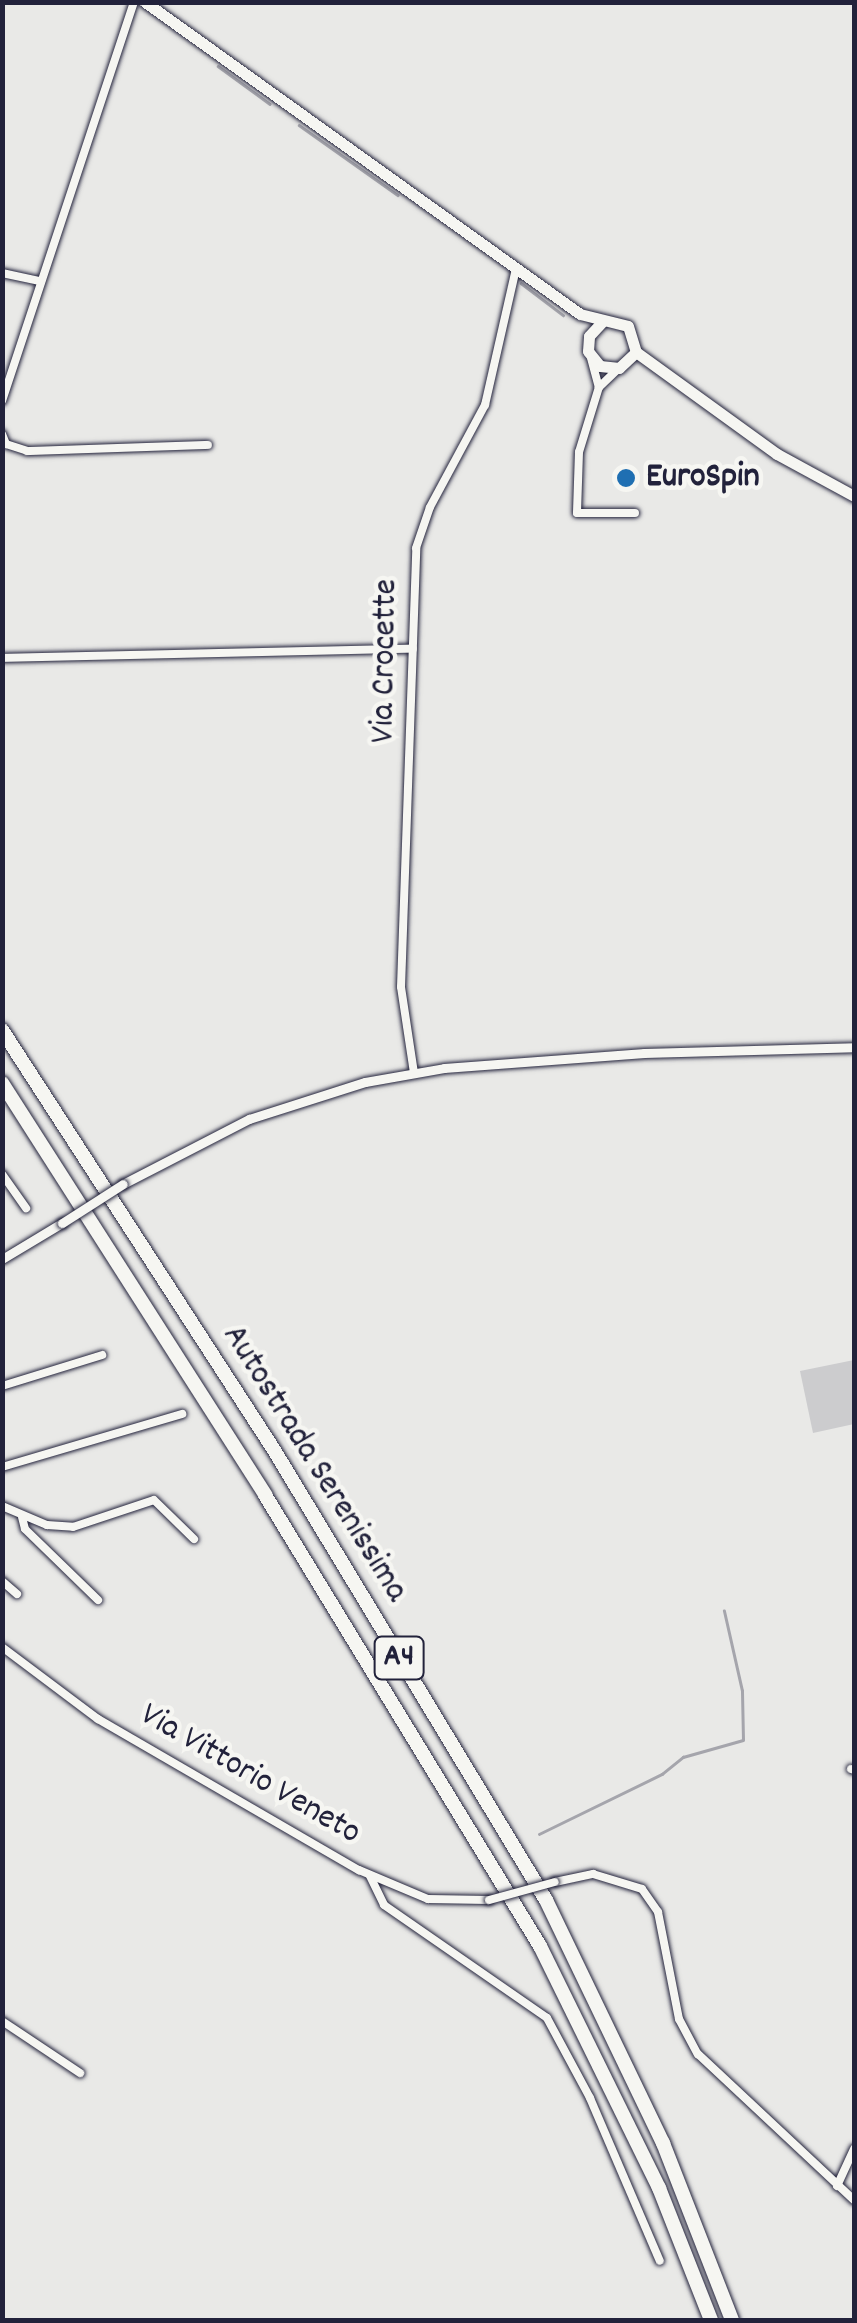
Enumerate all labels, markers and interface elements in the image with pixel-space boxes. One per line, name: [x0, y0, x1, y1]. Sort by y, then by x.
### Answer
place label: EuroSpin: [646, 457, 760, 499]
marker: EuroSpin: [615, 467, 637, 489]
street label: Via Crocette: [364, 579, 408, 743]
street label: Autostrada Serenissima: [212, 1318, 416, 1610]
road number: A4: [372, 1631, 426, 1685]
street label: Via Vittorio Veneto: [132, 1695, 368, 1855]

